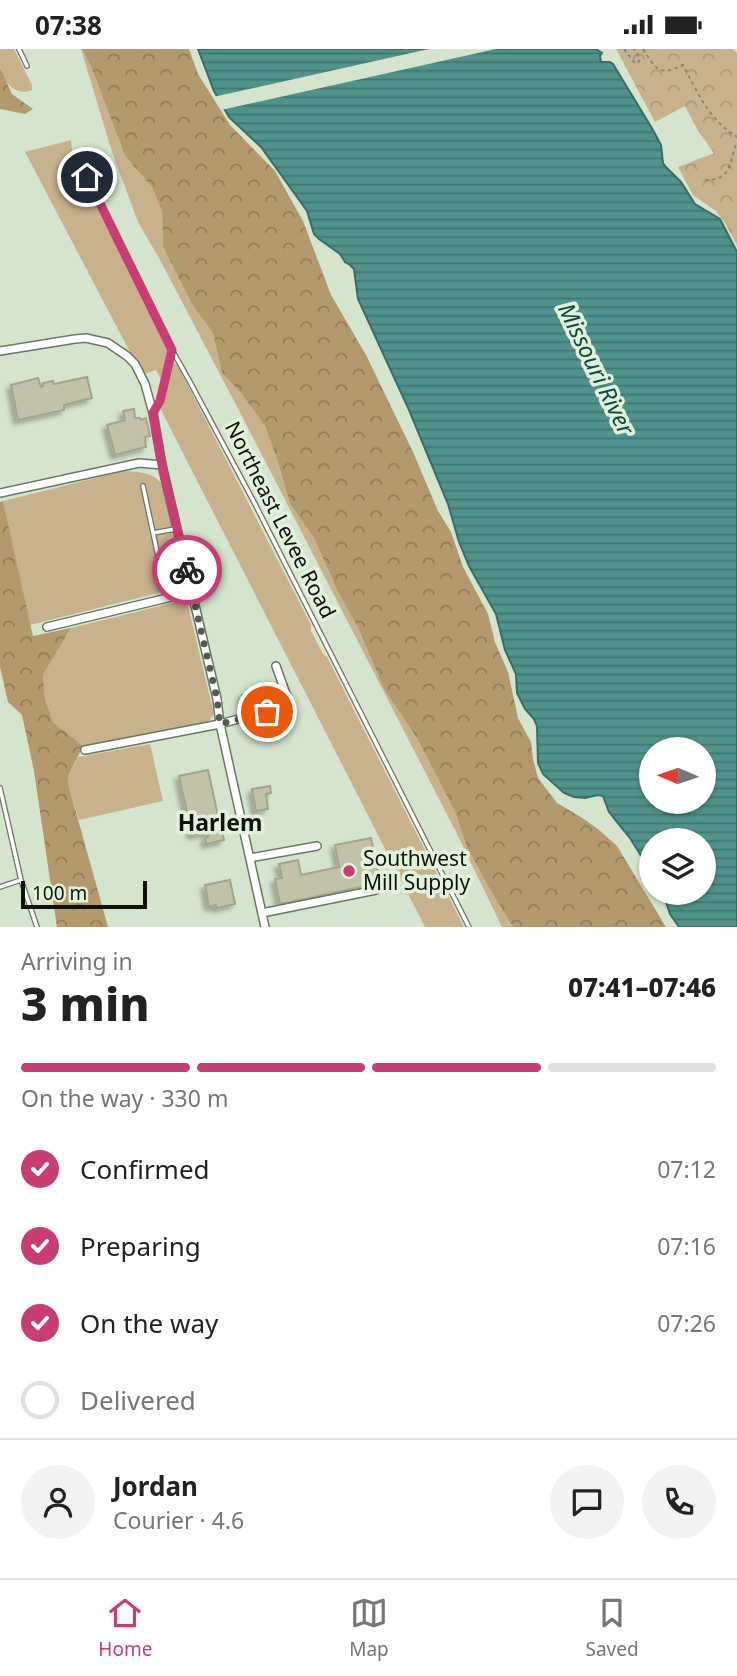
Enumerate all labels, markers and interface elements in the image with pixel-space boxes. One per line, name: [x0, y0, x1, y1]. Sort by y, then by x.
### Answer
text: 07:38: [35, 7, 102, 43]
pin: [57, 147, 117, 207]
icon: home: [68, 158, 106, 196]
water label: Missouri River: [551, 297, 643, 441]
street label: Northeast Levee Road: [219, 416, 343, 623]
courier: [152, 535, 222, 605]
icon: bike: [168, 551, 206, 589]
pin: [237, 682, 297, 742]
icon: bag: [248, 693, 286, 731]
north arrow: [639, 737, 716, 814]
map controls: [639, 737, 716, 905]
district label: Harlem: [178, 806, 262, 838]
button: layers: [639, 828, 716, 905]
place label: Southwest Mill Supply: [363, 844, 471, 896]
marker: Southwest Mill Supply: [341, 863, 357, 879]
scale bar: [21, 878, 147, 910]
text: 100 m: [32, 880, 87, 906]
text: Arriving in: [21, 945, 133, 977]
text: 07:41–07:46: [568, 969, 716, 1005]
text: 3 min: [21, 972, 150, 1034]
text: On the way · 330 m: [21, 1082, 228, 1114]
icon: check: [21, 1150, 59, 1188]
text: Confirmed: [80, 1151, 210, 1187]
text: 07:12: [657, 1153, 716, 1185]
icon: check: [21, 1227, 59, 1265]
text: Preparing: [80, 1228, 201, 1264]
text: 07:16: [657, 1230, 716, 1262]
icon: check: [21, 1304, 59, 1342]
text: On the way: [80, 1305, 218, 1341]
text: 07:26: [657, 1307, 716, 1339]
text: Delivered: [80, 1382, 196, 1418]
button: person: [21, 1465, 95, 1539]
button: chat: [550, 1465, 624, 1539]
button: phone: [642, 1465, 716, 1539]
text: Jordan: [113, 1468, 198, 1504]
text: Courier · 4.6: [113, 1504, 244, 1536]
tab: Home: [98, 1594, 152, 1662]
tab: Map: [349, 1594, 389, 1662]
tab: Saved: [585, 1594, 639, 1662]

